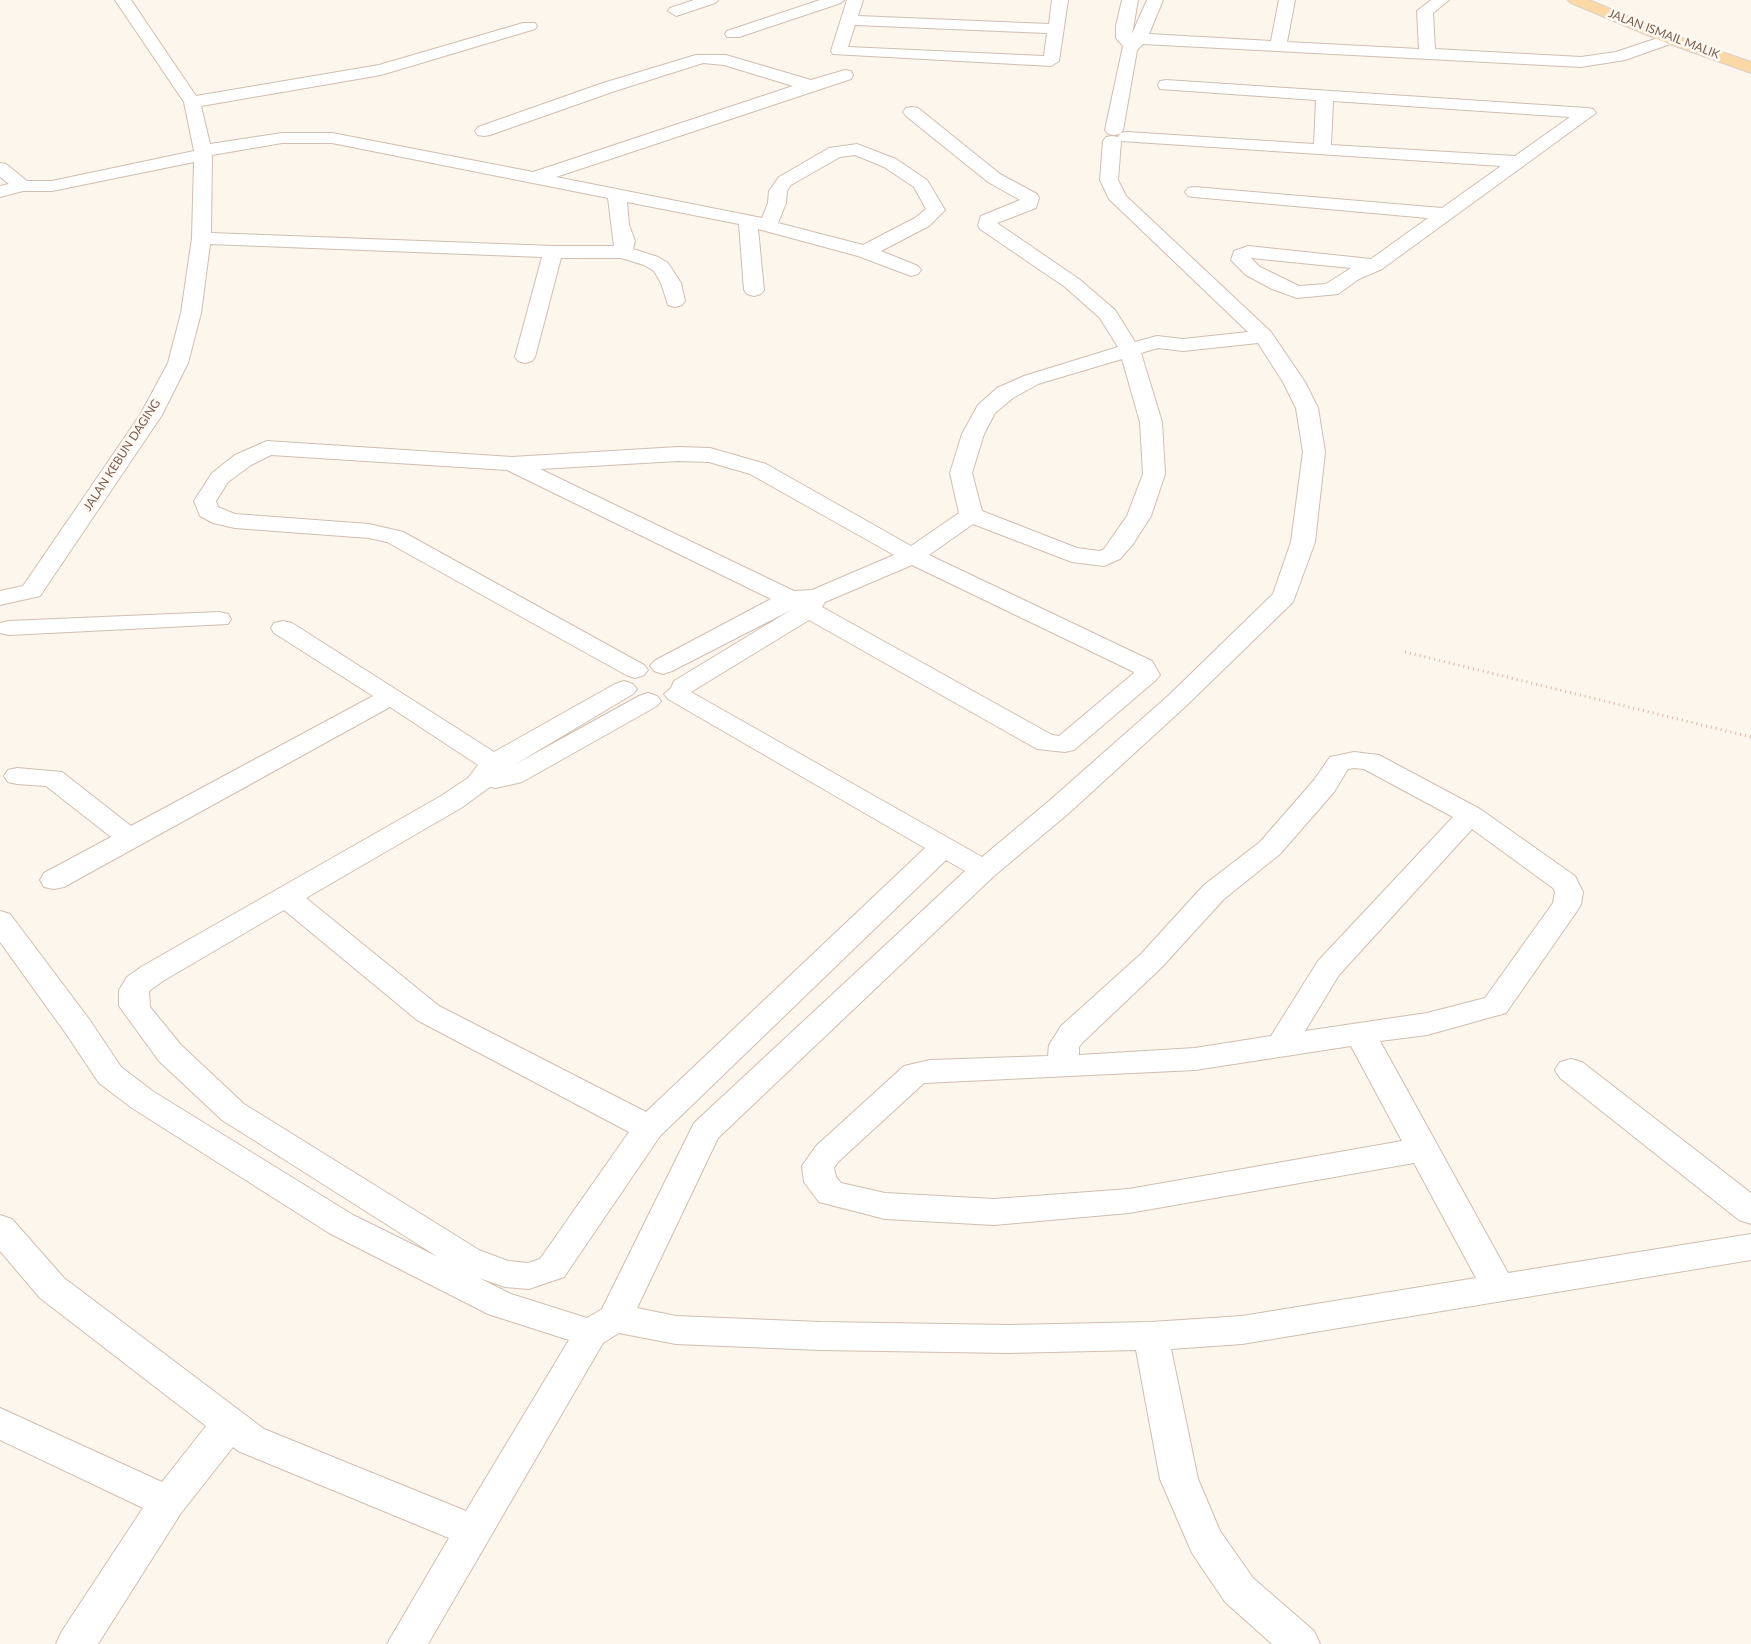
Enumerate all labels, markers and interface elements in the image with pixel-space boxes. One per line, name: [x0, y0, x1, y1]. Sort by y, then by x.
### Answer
street label: JALAN ISMAIL MALIK: [1606, 6, 1722, 62]
street label: JALAN KEBUN DAGING: [81, 397, 163, 513]

